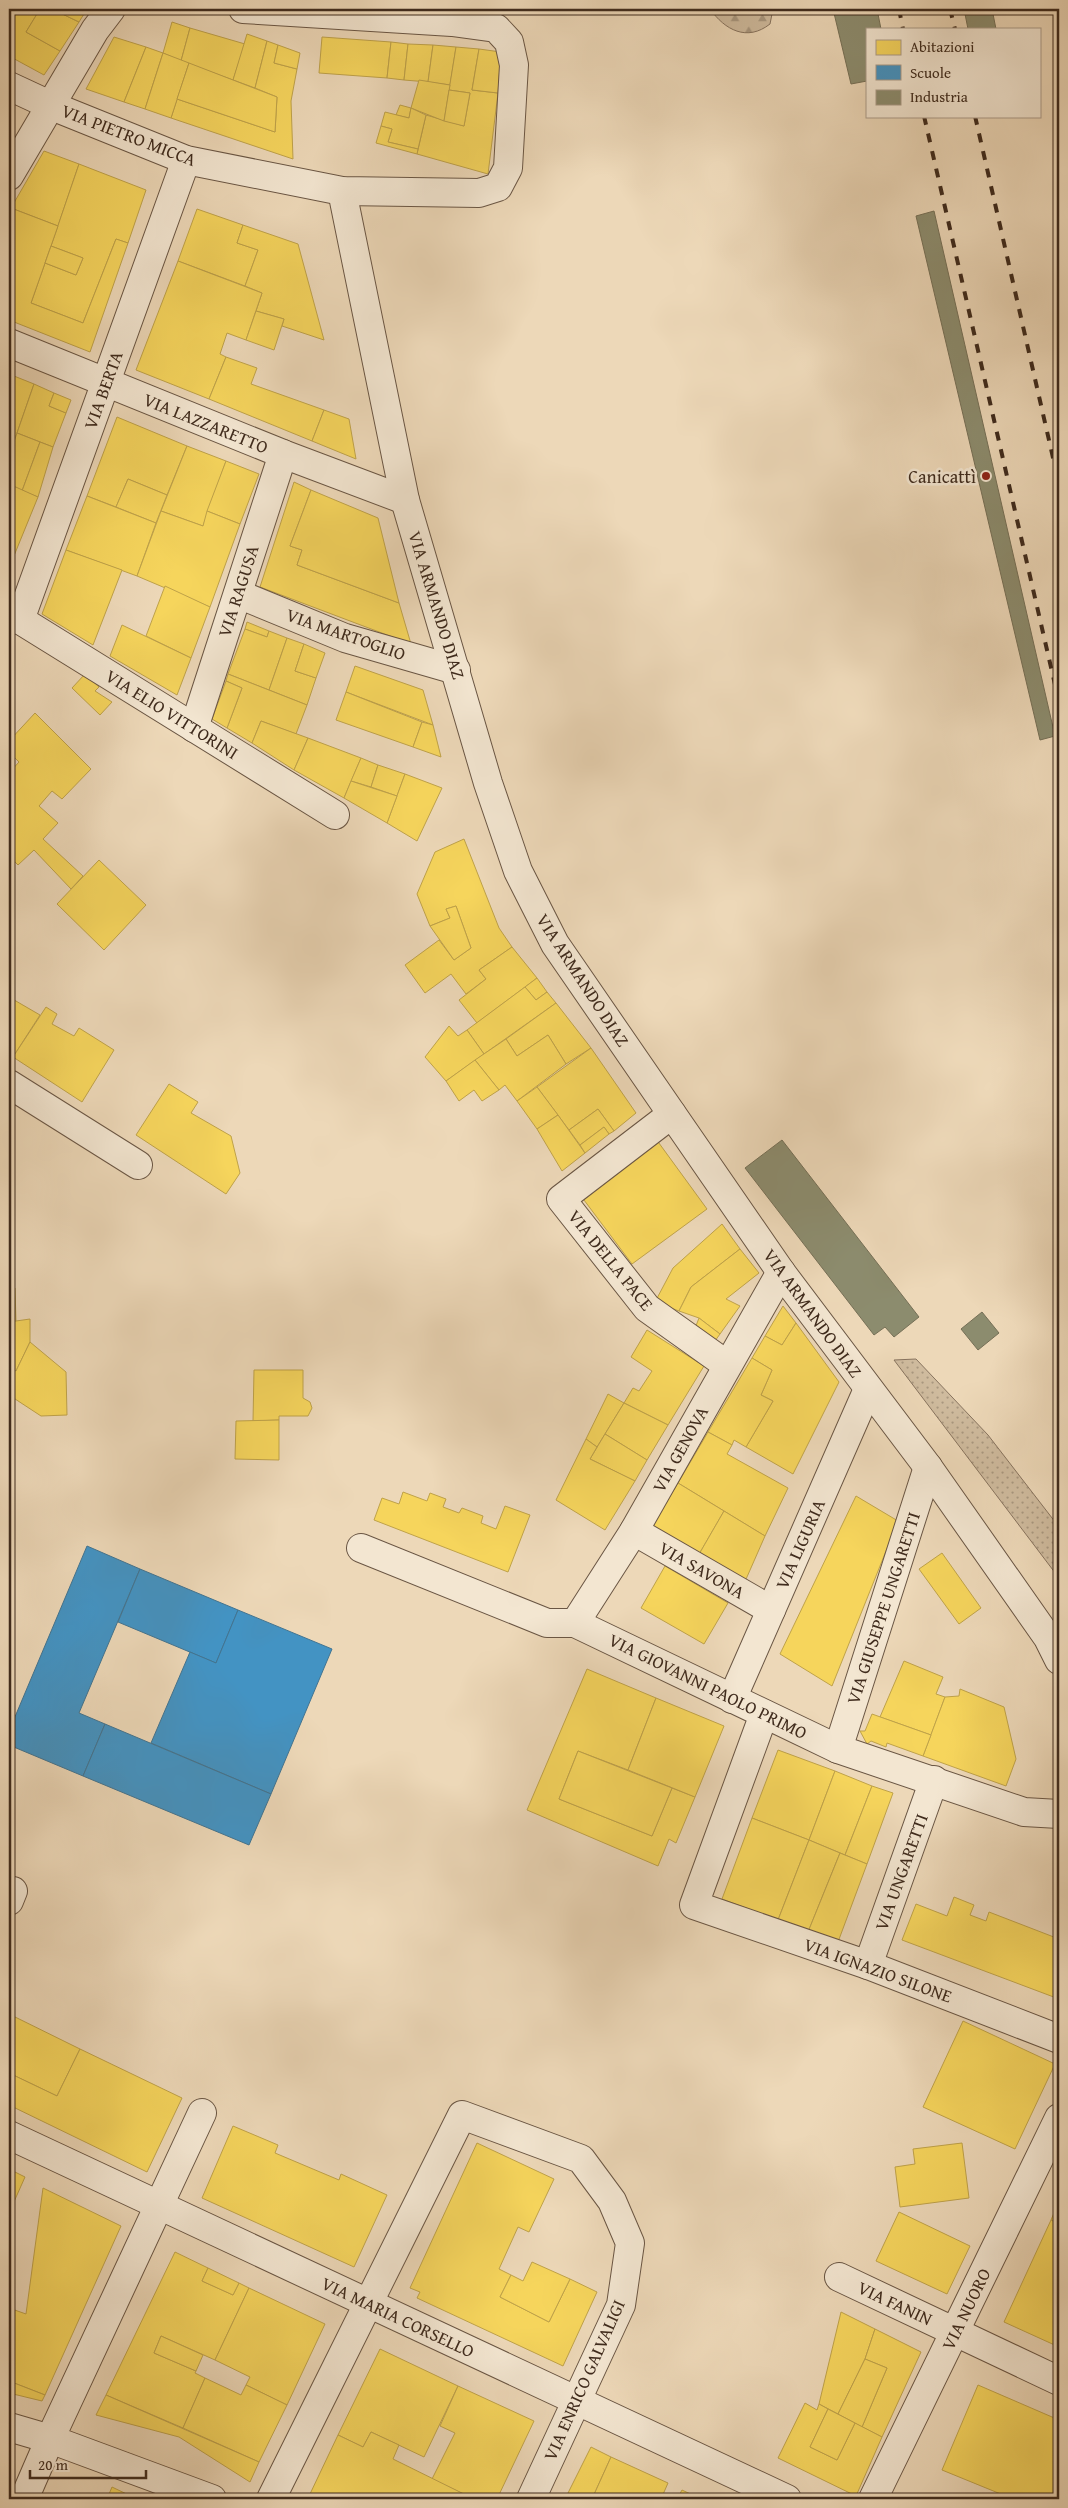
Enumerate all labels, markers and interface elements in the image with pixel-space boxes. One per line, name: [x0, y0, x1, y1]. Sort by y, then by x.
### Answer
legend: [866, 28, 1040, 118]
text: Abitazioni: [910, 36, 975, 57]
text: Scuole: [910, 62, 951, 83]
text: Industria: [910, 86, 968, 107]
street label: VIA PIETRO MICCA: [58, 97, 200, 173]
street label: VIA BERTA: [76, 347, 130, 433]
street label: VIA LAZZARETTO: [140, 386, 273, 460]
place label: Canicattì: [908, 463, 976, 490]
marker: Canicattì: [980, 470, 992, 482]
street label: VIA ARMANDO DIAZ: [402, 528, 472, 682]
street label: VIA RAGUSA: [210, 541, 266, 641]
street label: VIA MARTOGLIO: [283, 601, 409, 667]
street label: VIA ELIO VITTORINI: [100, 662, 244, 766]
street label: VIA ARMANDO DIAZ: [530, 908, 636, 1052]
street label: VIA DELLA PACE: [562, 1204, 660, 1316]
street label: VIA ARMANDO DIAZ: [757, 1243, 869, 1383]
street label: VIA GENOVA: [645, 1401, 715, 1497]
street label: VIA LIGURIA: [768, 1495, 832, 1593]
street label: VIA GIUSEPPE UNGARETTI: [839, 1508, 927, 1708]
street label: VIA SAVONA: [654, 1535, 750, 1606]
street label: VIA GIOVANNI PAOLO PRIMO: [604, 1626, 812, 1746]
street label: VIA UNGARETTI: [867, 1810, 935, 1934]
street label: VIA IGNAZIO SILONE: [800, 1931, 956, 2009]
street label: VIA NUORO: [935, 2263, 997, 2354]
street label: VIA MARIA CORSELLO: [317, 2270, 479, 2364]
street label: VIA FANIN: [853, 2274, 937, 2332]
street label: VIA ENRICO GALVALIGI: [536, 2295, 632, 2465]
scale bar: [30, 2448, 146, 2480]
text: 20 m: [38, 2454, 69, 2475]

